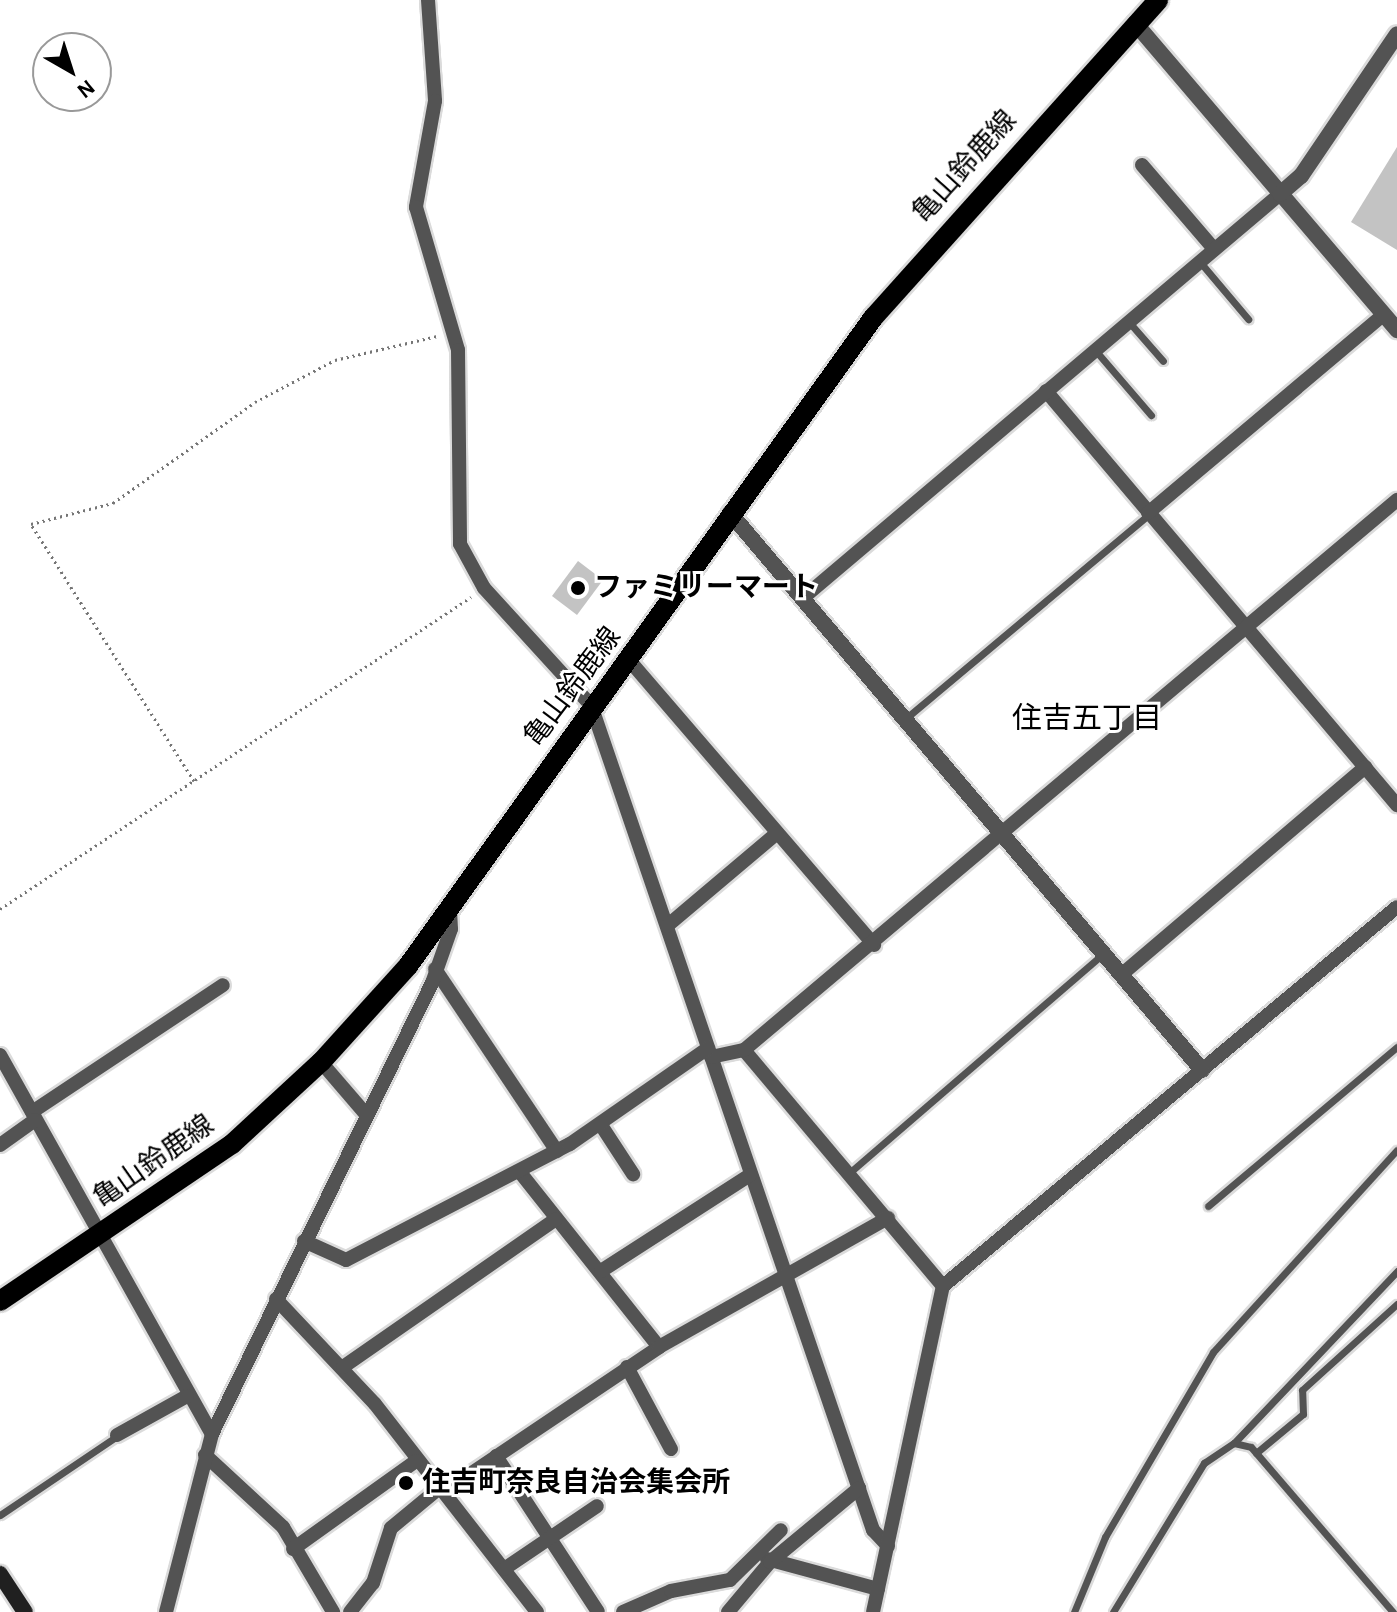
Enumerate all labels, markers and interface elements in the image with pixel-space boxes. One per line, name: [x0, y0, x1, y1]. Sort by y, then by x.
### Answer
north arrow: [32, 32, 112, 112]
text: N: [73, 76, 99, 102]
street label: 亀山鈴鹿線: [906, 104, 1024, 230]
place label: ファミリーマート: [594, 571, 818, 605]
marker: ファミリーマート: [569, 579, 587, 597]
street label: 亀山鈴鹿線: [517, 621, 629, 753]
district label: 住吉五丁目: [1012, 701, 1162, 737]
street label: 亀山鈴鹿線: [87, 1108, 221, 1216]
place label: 住吉町奈良自治会集会所: [422, 1466, 730, 1500]
marker: 住吉町奈良自治会集会所: [397, 1474, 415, 1492]

